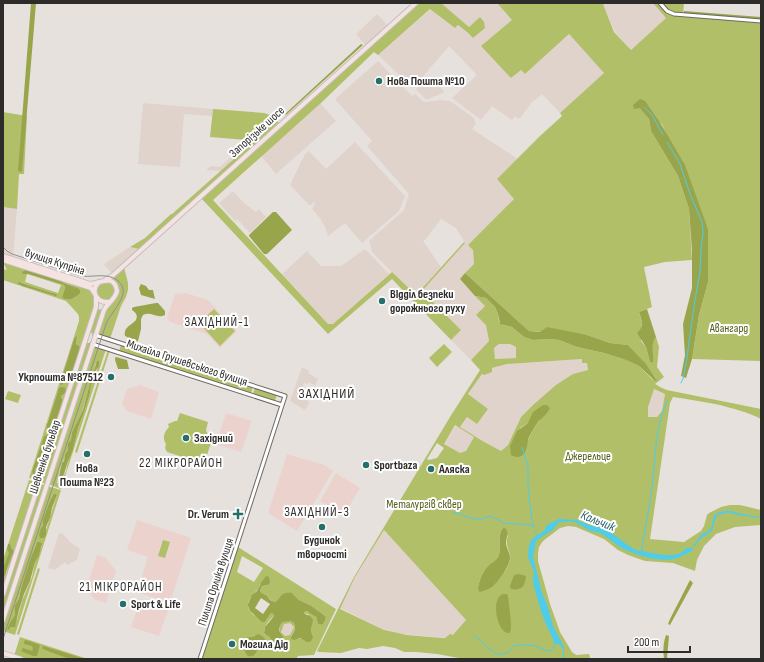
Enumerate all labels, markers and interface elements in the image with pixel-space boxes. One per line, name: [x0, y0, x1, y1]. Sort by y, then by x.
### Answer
place label: Нова Пошта №10: [387, 74, 465, 89]
marker: Нова Пошта №10: [374, 76, 384, 86]
street label: Запорізьке шосе: [226, 103, 288, 161]
street label: вулиця Купріна: [23, 245, 87, 279]
place label: ВІдділ безпеки дорожнього руху: [390, 287, 465, 316]
marker: ВІдділ безпеки дорожнього руху: [377, 296, 387, 306]
district label: ЗАХІДНИЙ-1: [185, 314, 249, 330]
park label: Авангард: [709, 321, 748, 336]
street label: Михайла Грушевського вулиця: [125, 336, 250, 390]
place label: Укрпошта №87512: [18, 370, 103, 385]
marker: Укрпошта №87512: [106, 372, 116, 382]
district label: ЗАХІДНИЙ: [299, 385, 355, 402]
street label: Шевченка бульвар: [26, 418, 64, 496]
place label: Західний: [194, 431, 233, 446]
marker: Західний: [181, 433, 191, 443]
marker: Нова Пошта №23: [82, 449, 92, 459]
park label: Джерельце: [565, 449, 611, 464]
district label: 22 МІКРОРАЙОН: [139, 455, 223, 471]
place label: Sportbaza: [374, 458, 417, 473]
marker: Sportbaza: [361, 460, 371, 470]
place label: Нова Пошта №23: [60, 461, 114, 490]
place label: Аляска: [438, 462, 470, 477]
marker: Аляска: [426, 464, 436, 474]
park label: Металургів сквер: [386, 497, 462, 512]
district label: ЗАХІДНИЙ-3: [284, 504, 350, 520]
place label: Dr. Verum: [188, 507, 229, 522]
water label: Кальчик: [579, 507, 619, 535]
marker: Dr. Verum: [232, 508, 244, 520]
marker: Будинок творчості: [317, 522, 327, 532]
place label: Будинок творчості: [297, 533, 347, 562]
street label: Пилипа Орлика вулиця: [195, 536, 237, 628]
district label: 21 МІКРОРАЙОН: [79, 579, 163, 595]
place label: Sport & Life: [131, 597, 181, 612]
marker: Sport & Life: [118, 599, 128, 609]
scale bar: [628, 628, 690, 654]
text: 200 m: [634, 635, 660, 650]
place label: Могила Дiд: [240, 637, 288, 652]
marker: Могила Дiд: [227, 639, 237, 649]

